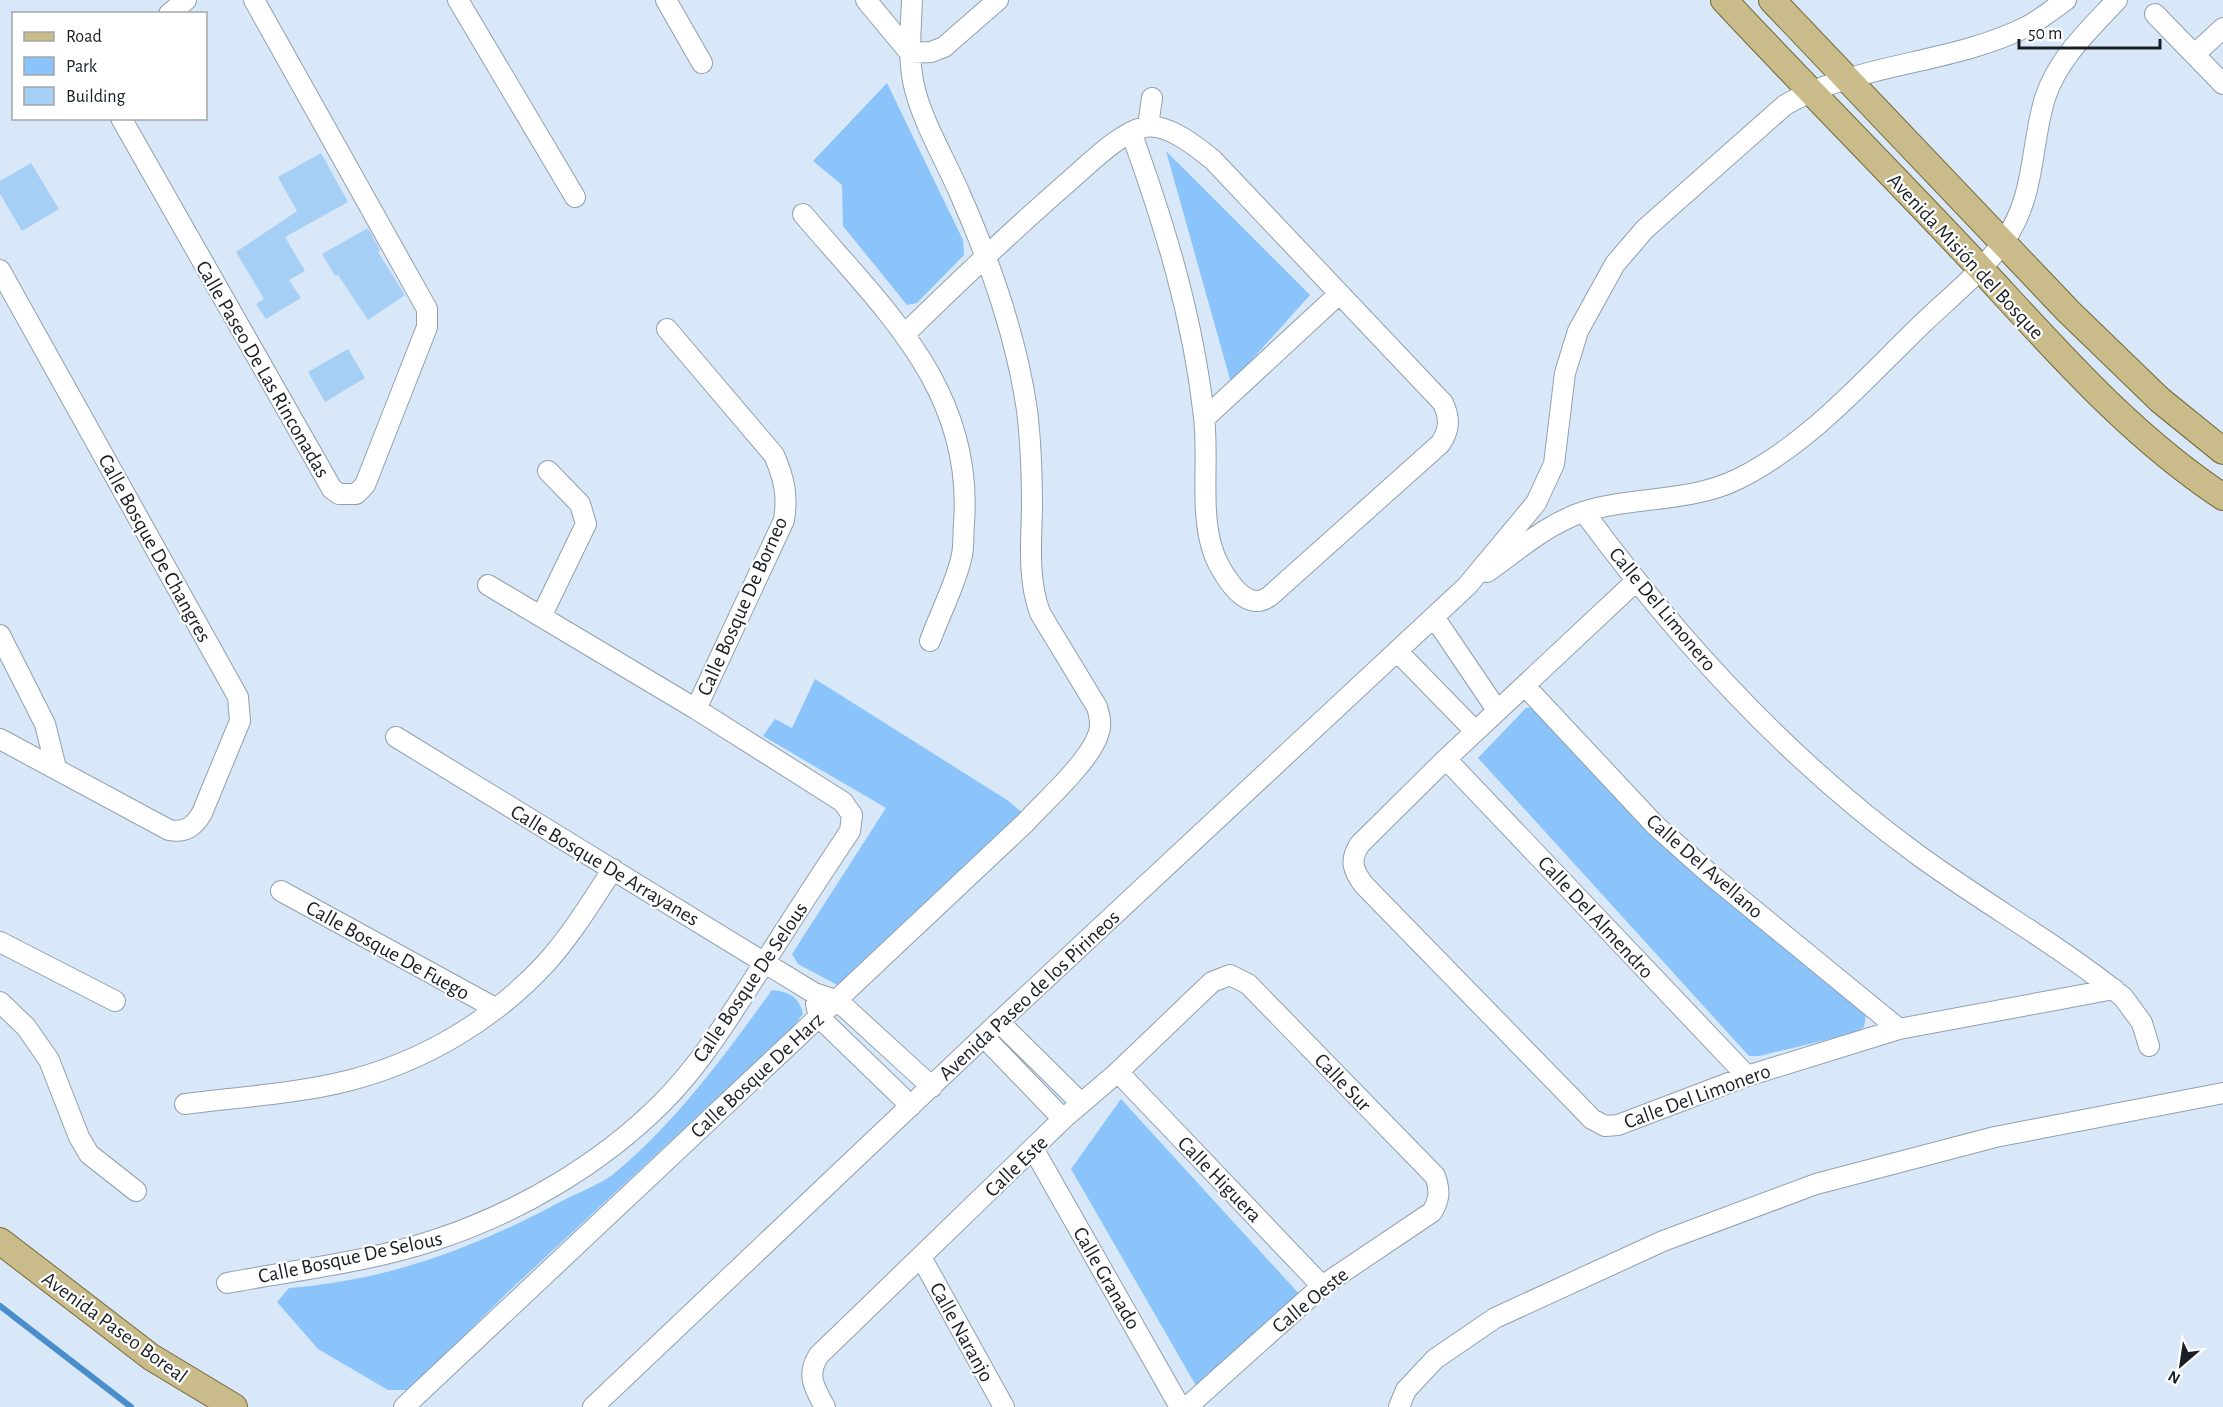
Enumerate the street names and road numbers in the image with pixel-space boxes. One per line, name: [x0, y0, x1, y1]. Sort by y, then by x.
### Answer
street label: Avenida Misión del Bosque: [1884, 169, 2048, 343]
street label: Calle Paseo De Las Rinconadas: [192, 257, 333, 481]
street label: Calle Bosque De Changres: [94, 451, 215, 646]
street label: Calle Bosque De Borneo: [694, 514, 791, 699]
street label: Calle Del Limonero: [1605, 543, 1720, 675]
street label: Calle Bosque De Arrayanes: [507, 801, 703, 930]
street label: Calle Del Avellano: [1642, 810, 1767, 923]
street label: Calle Del Almendro: [1534, 852, 1657, 983]
street label: Calle Bosque De Fuego: [302, 897, 473, 1004]
street label: Calle Bosque De Selous: [689, 899, 812, 1066]
street label: Avenida Paseo de los Pirineos: [935, 906, 1124, 1084]
street label: Calle Bosque De Harz: [687, 1009, 828, 1142]
street label: Calle Sur: [1310, 1049, 1375, 1115]
street label: Calle Del Limonero: [1621, 1060, 1773, 1133]
street label: Calle Este: [981, 1132, 1052, 1201]
street label: Calle Higuera: [1174, 1132, 1266, 1227]
street label: Calle Granado: [1069, 1224, 1144, 1333]
street label: Calle Bosque De Selous: [256, 1228, 444, 1287]
street label: Calle Oeste: [1268, 1264, 1352, 1337]
street label: Avenida Paseo Boreal: [38, 1268, 191, 1387]
street label: Calle Naranjo: [926, 1279, 997, 1386]

